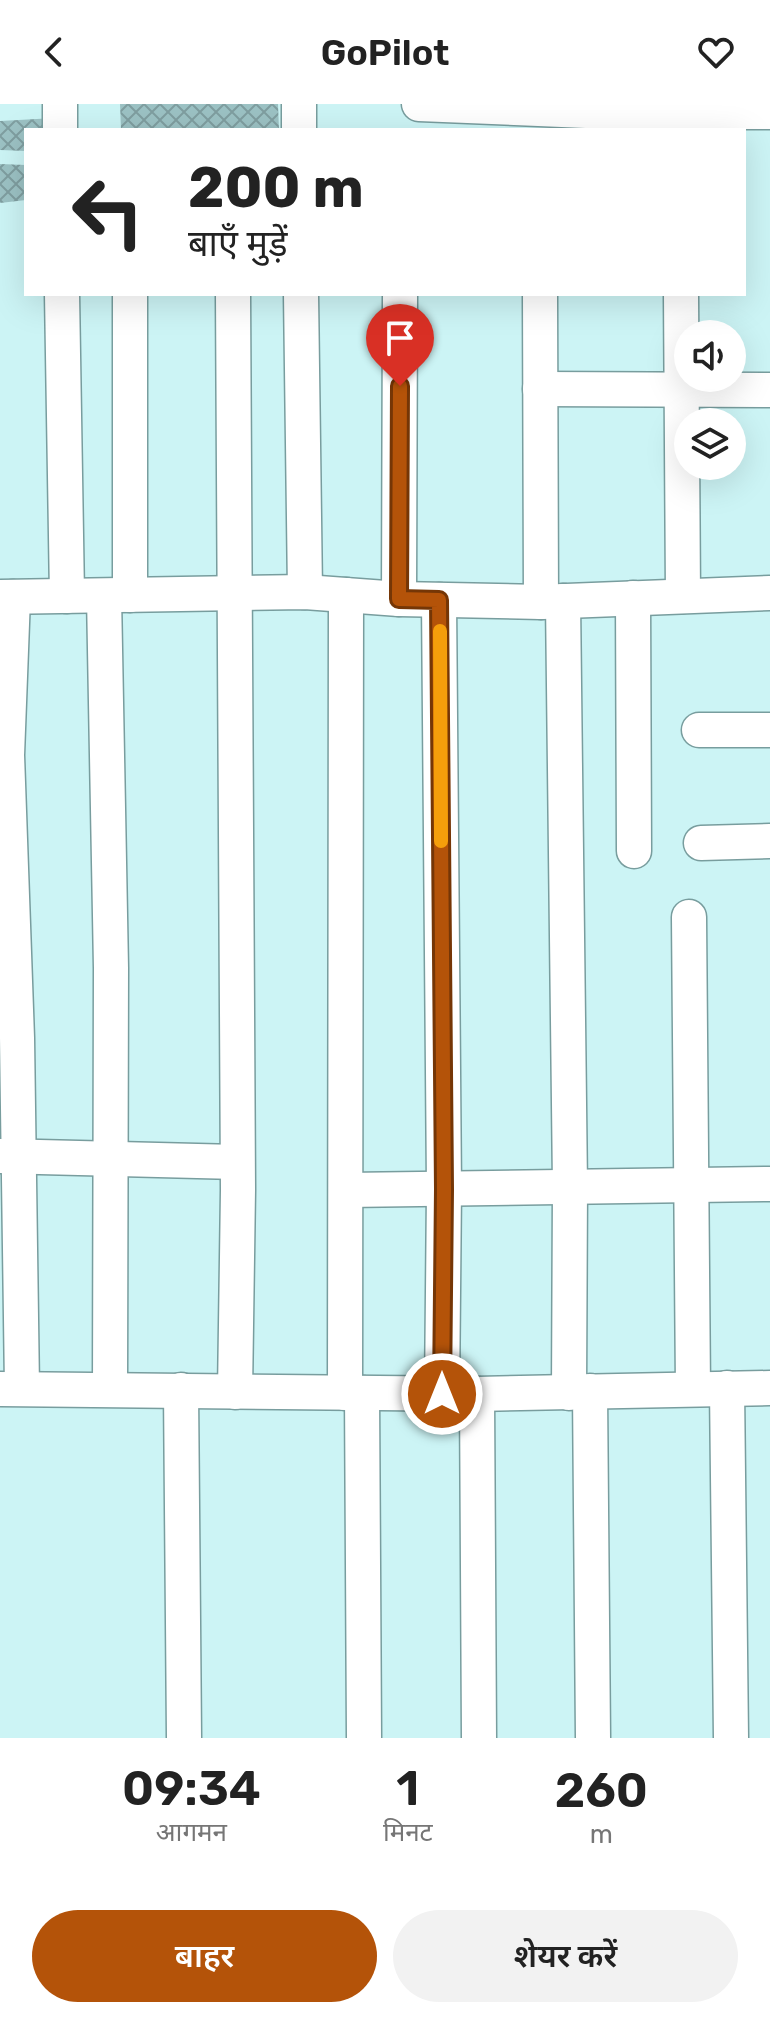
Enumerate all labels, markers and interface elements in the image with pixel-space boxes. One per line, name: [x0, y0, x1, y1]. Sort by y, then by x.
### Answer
icon: back: [32, 30, 76, 74]
icon: heart: [694, 30, 738, 74]
text: GoPilot: [321, 31, 449, 74]
text: 200 m: [188, 155, 364, 221]
icon: left: [56, 160, 160, 264]
text: बाएँ मुड़ें: [188, 222, 287, 265]
pin: [366, 304, 434, 386]
icon: arrive: [378, 316, 422, 360]
map controls: [674, 320, 746, 480]
button: sound: [674, 320, 746, 392]
button: layers: [674, 408, 746, 480]
position arrow: [400, 1352, 484, 1436]
text: 09:34: [122, 1760, 261, 1817]
text: 1: [396, 1760, 419, 1817]
text: 260: [555, 1762, 648, 1819]
text: आगमन: [156, 1817, 227, 1848]
text: मिनट: [383, 1817, 433, 1848]
text: m: [590, 1819, 613, 1850]
button: बाहर: [32, 1910, 377, 2002]
button: शेयर करें: [393, 1910, 738, 2002]

